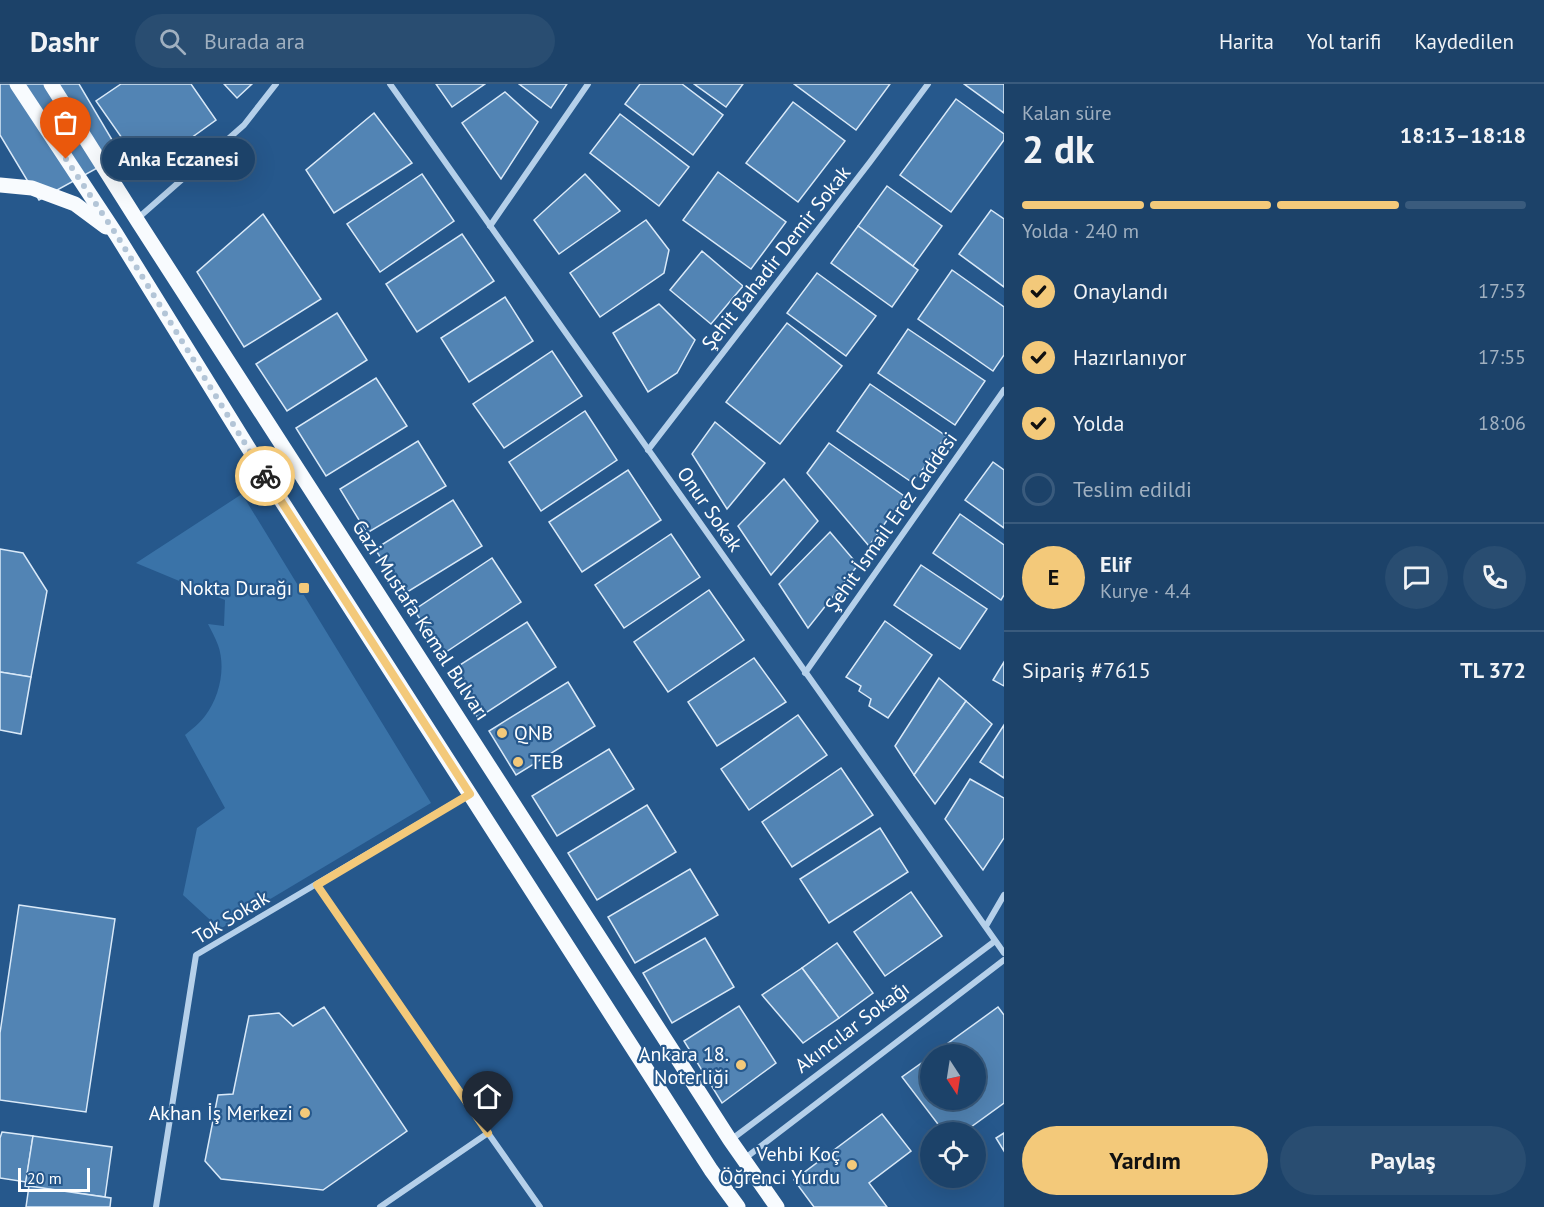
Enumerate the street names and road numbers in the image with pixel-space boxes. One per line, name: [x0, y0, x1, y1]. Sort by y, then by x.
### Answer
street label: Şehit Bahadir Demir Sokak: [696, 160, 856, 356]
street label: Şehit İsmail Erez Caddesi: [819, 427, 963, 617]
street label: Onur Sokak: [671, 461, 749, 557]
street label: Gazi Mustafa Kemal Bulvarı: [346, 515, 496, 725]
street label: Tok Sokak: [188, 884, 274, 950]
street label: Akıncılar Sokağı: [790, 975, 914, 1079]

